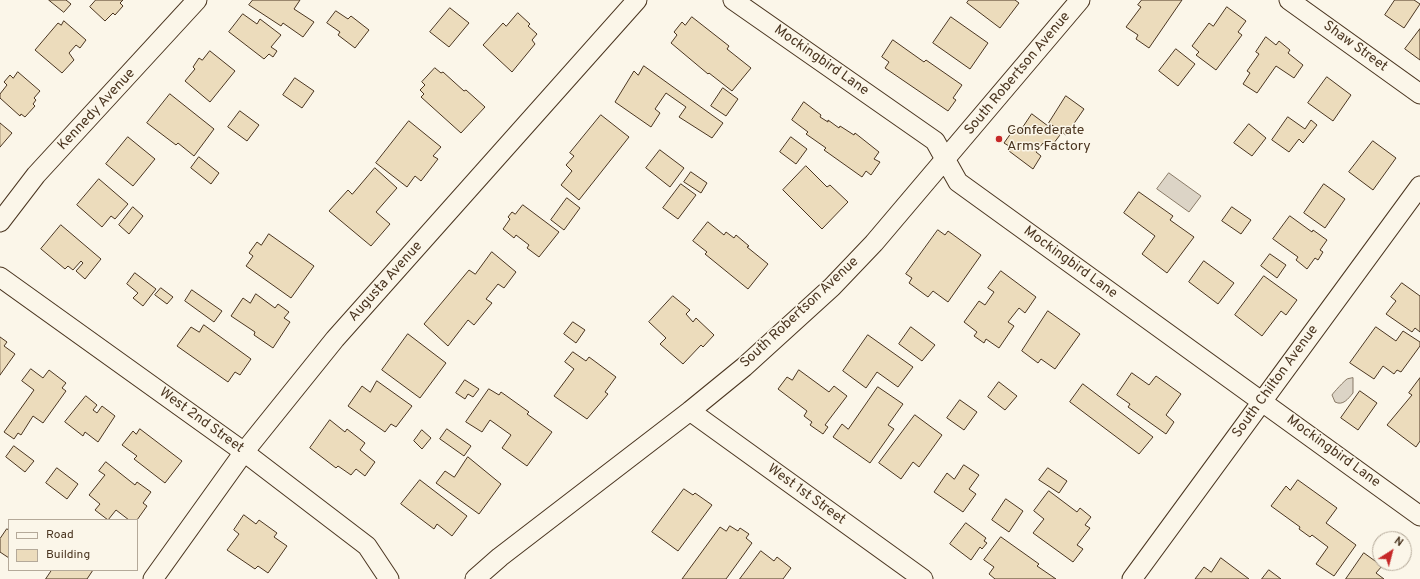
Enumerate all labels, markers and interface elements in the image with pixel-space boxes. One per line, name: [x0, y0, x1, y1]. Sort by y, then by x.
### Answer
street label: South Robertson Avenue: [962, 9, 1074, 139]
street label: Shaw Street: [1320, 18, 1390, 76]
street label: Mockingbird Lane: [770, 22, 872, 100]
street label: Kennedy Avenue: [55, 66, 139, 154]
place label: Confederate Arms Factory: [1007, 123, 1091, 156]
marker: Confederate Arms Factory: [994, 134, 1004, 144]
street label: Mockingbird Lane: [1020, 223, 1120, 303]
street label: Augusta Avenue: [346, 238, 426, 326]
street label: South Robertson Avenue: [737, 254, 863, 372]
street label: South Chilton Avenue: [1230, 322, 1322, 442]
street label: West 2nd Street: [156, 385, 246, 457]
street label: Mockingbird Lane: [1283, 412, 1383, 492]
street label: West 1st Street: [764, 461, 848, 529]
legend: [8, 519, 138, 571]
text: Road: [46, 527, 74, 543]
north arrow: [1372, 531, 1412, 571]
text: N: [1391, 534, 1406, 550]
text: Building: [46, 547, 90, 563]

